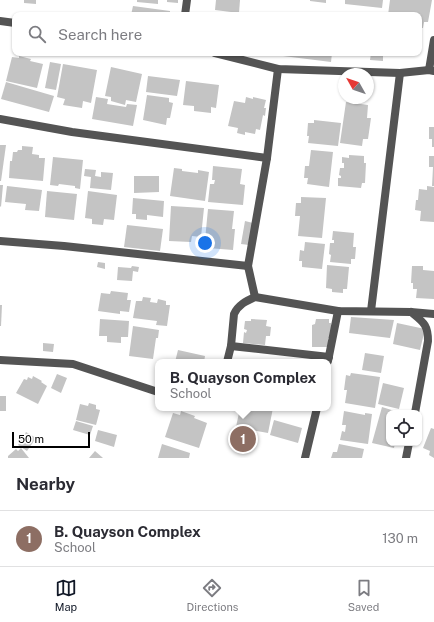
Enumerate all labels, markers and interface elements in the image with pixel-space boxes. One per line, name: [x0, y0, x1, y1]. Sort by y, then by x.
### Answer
search box: [12, 12, 422, 56]
icon: search: [26, 23, 48, 45]
text: Search here: [58, 26, 142, 43]
north arrow: [338, 68, 374, 104]
your location: [195, 233, 215, 253]
popup: [155, 359, 331, 411]
text: B. Quayson Complex: [170, 369, 316, 386]
text: School: [170, 386, 211, 401]
map controls: [386, 410, 422, 446]
button: locate: [386, 410, 422, 446]
pin: 1: [230, 424, 256, 454]
scale bar: [12, 430, 90, 449]
text: 50 m: [18, 433, 44, 445]
text: Nearby: [16, 474, 75, 494]
text: B. Quayson Complex: [54, 523, 201, 540]
text: 1: [26, 531, 32, 546]
text: 130 m: [382, 531, 418, 546]
text: School: [54, 540, 96, 555]
tab: Map: [55, 577, 77, 613]
tab: Directions: [187, 577, 238, 613]
tab: Saved: [348, 577, 379, 613]

